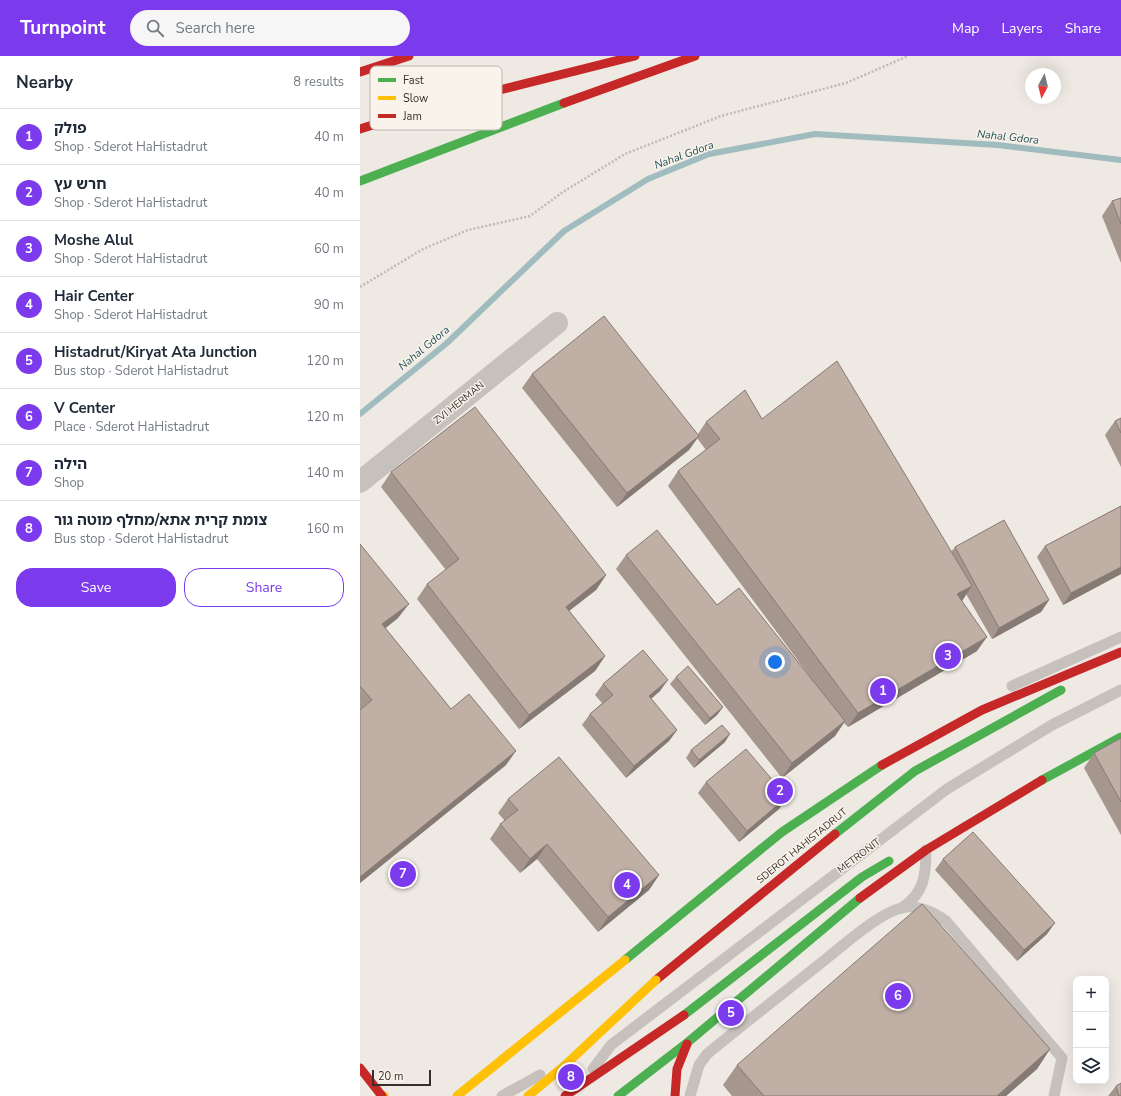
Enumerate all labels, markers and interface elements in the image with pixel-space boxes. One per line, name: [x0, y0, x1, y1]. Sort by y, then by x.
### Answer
search box: [130, 10, 410, 46]
text: Turnpoint: [20, 15, 106, 41]
icon: search: [144, 17, 166, 39]
text: Search here: [176, 18, 255, 38]
text: Map: [952, 19, 979, 38]
text: Layers: [1001, 19, 1043, 38]
text: Share: [1065, 19, 1101, 38]
legend: [370, 66, 502, 130]
north arrow: [1025, 68, 1061, 104]
text: Nearby: [16, 71, 73, 94]
text: 8 results: [293, 73, 344, 91]
text: Fast: [403, 73, 424, 88]
text: Slow: [403, 91, 428, 106]
text: Jam: [402, 109, 422, 124]
text: פולק: [54, 118, 87, 138]
water label: Nahal Gdora: [976, 126, 1040, 148]
text: 1: [25, 128, 33, 146]
text: 40 m: [314, 128, 344, 146]
water label: Nahal Gdora: [652, 137, 716, 173]
text: Shop · Sderot HaHistadrut: [54, 138, 207, 156]
text: חרש עץ: [54, 174, 107, 194]
text: 2: [25, 184, 33, 202]
text: 40 m: [314, 184, 344, 202]
text: Shop · Sderot HaHistadrut: [54, 194, 207, 212]
text: Moshe Alul: [54, 230, 133, 250]
text: 3: [25, 240, 33, 258]
text: 60 m: [314, 240, 344, 258]
text: Shop · Sderot HaHistadrut: [54, 250, 207, 268]
text: Hair Center: [54, 286, 134, 306]
text: 4: [25, 296, 33, 314]
text: 90 m: [314, 296, 344, 314]
text: Shop · Sderot HaHistadrut: [54, 306, 207, 324]
water label: Nahal Gdora: [395, 322, 453, 374]
text: Histadrut/Kiryat Ata Junction: [54, 342, 257, 362]
text: 5: [25, 352, 33, 370]
text: 120 m: [306, 352, 344, 370]
text: Bus stop · Sderot HaHistadrut: [54, 362, 228, 380]
street label: ZVI HERMAN: [431, 378, 487, 428]
text: V Center: [54, 398, 115, 418]
text: 6: [25, 408, 33, 426]
text: 120 m: [306, 408, 344, 426]
text: Place · Sderot HaHistadrut: [54, 418, 209, 436]
text: הילה: [54, 454, 87, 474]
text: 7: [25, 464, 33, 482]
text: 140 m: [306, 464, 344, 482]
text: Shop: [54, 474, 84, 492]
text: צומת קרית אתא/מחלף מוטה גור: [54, 510, 267, 530]
text: 8: [25, 520, 33, 538]
text: 160 m: [306, 520, 344, 538]
text: Bus stop · Sderot HaHistadrut: [54, 530, 228, 548]
button: Save: [16, 568, 176, 607]
button: Share: [184, 568, 344, 607]
pin: 3: [935, 641, 961, 671]
your location: [765, 652, 785, 672]
pin: 1: [870, 676, 896, 706]
pin: 2: [767, 776, 793, 806]
street label: SDEROT HAHISTADRUT: [754, 805, 850, 887]
street label: METRONIT: [835, 835, 883, 877]
pin: 7: [390, 859, 416, 889]
pin: 4: [614, 870, 640, 900]
map controls: [1073, 976, 1109, 1084]
button: +: [1073, 976, 1109, 1012]
pin: 6: [885, 981, 911, 1011]
pin: 5: [718, 998, 744, 1028]
button: −: [1073, 1012, 1109, 1048]
button: layers: [1073, 1048, 1109, 1084]
pin: 8: [558, 1062, 584, 1092]
scale bar: [372, 1068, 431, 1087]
text: 20 m: [378, 1069, 403, 1084]

